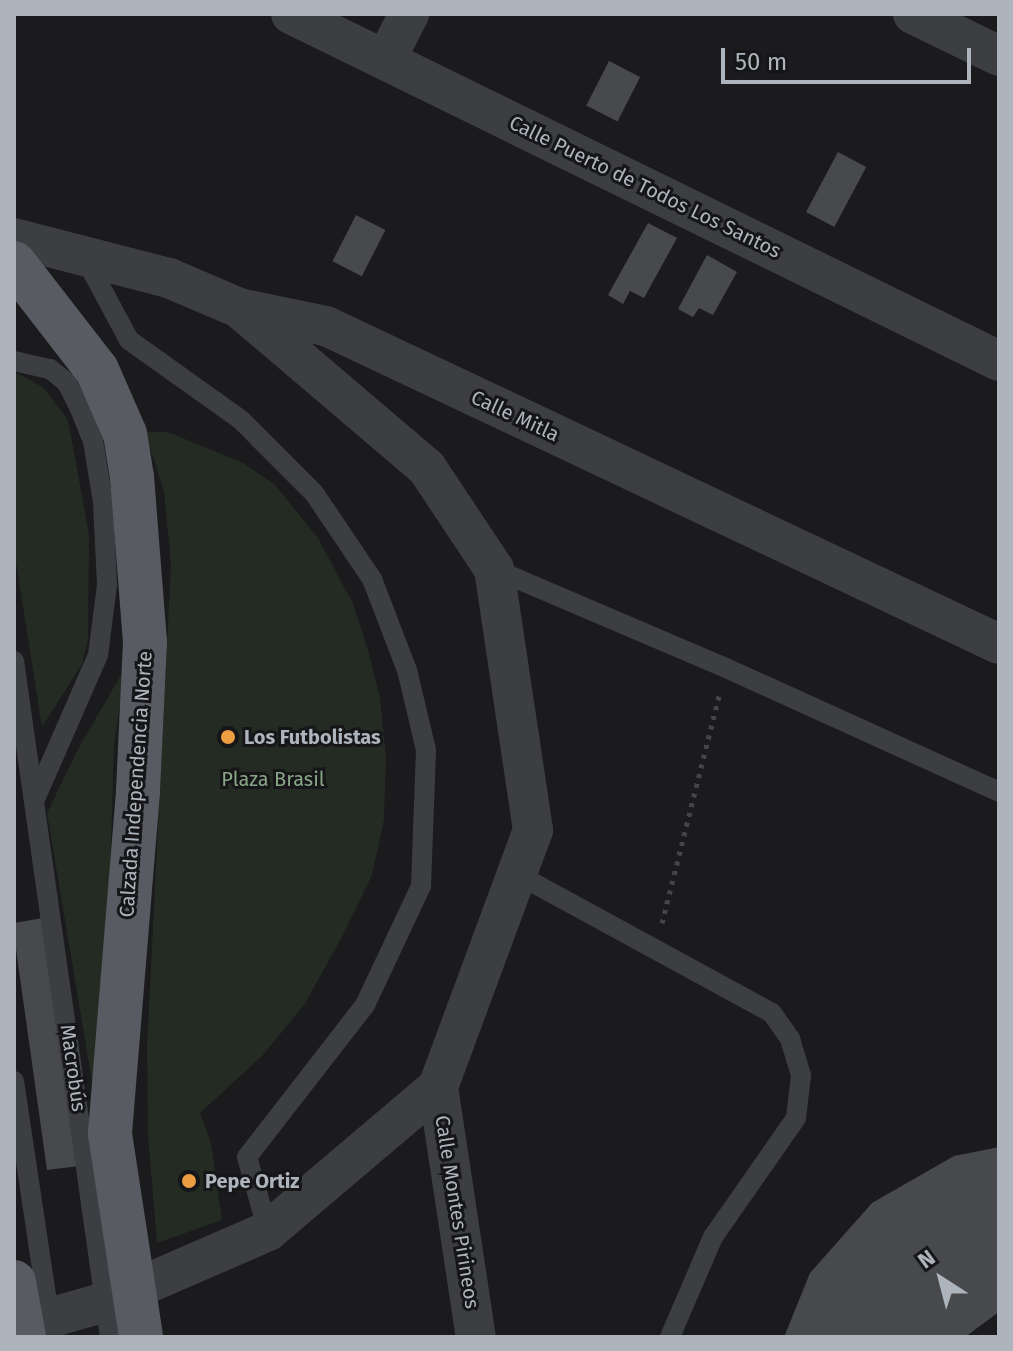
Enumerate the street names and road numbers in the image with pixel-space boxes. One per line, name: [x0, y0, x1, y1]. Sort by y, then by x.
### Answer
street label: Calle Puerto de Todos Los Santos: [505, 111, 785, 263]
street label: Calle Mitla: [467, 385, 563, 447]
street label: Calzada Independencia Norte: [115, 650, 157, 918]
street label: Macrobús: [55, 1023, 91, 1113]
street label: Calle Montes Pirineos: [430, 1114, 484, 1310]

